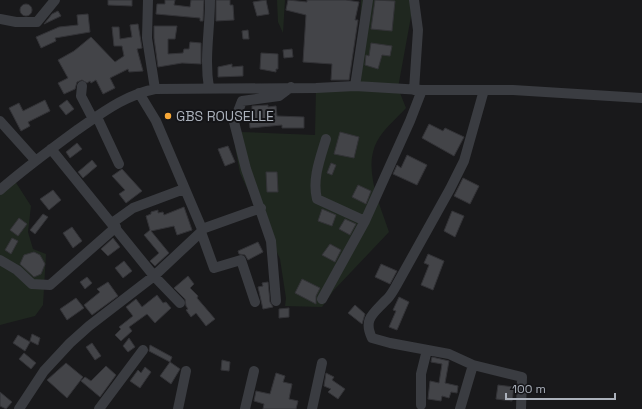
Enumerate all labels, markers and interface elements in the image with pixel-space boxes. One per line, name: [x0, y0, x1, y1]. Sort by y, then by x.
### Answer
place label: GBS ROUSELLE: [176, 107, 274, 125]
marker: GBS ROUSELLE: [163, 111, 173, 121]
scale bar: [506, 375, 615, 401]
text: 100 m: [512, 381, 546, 397]

